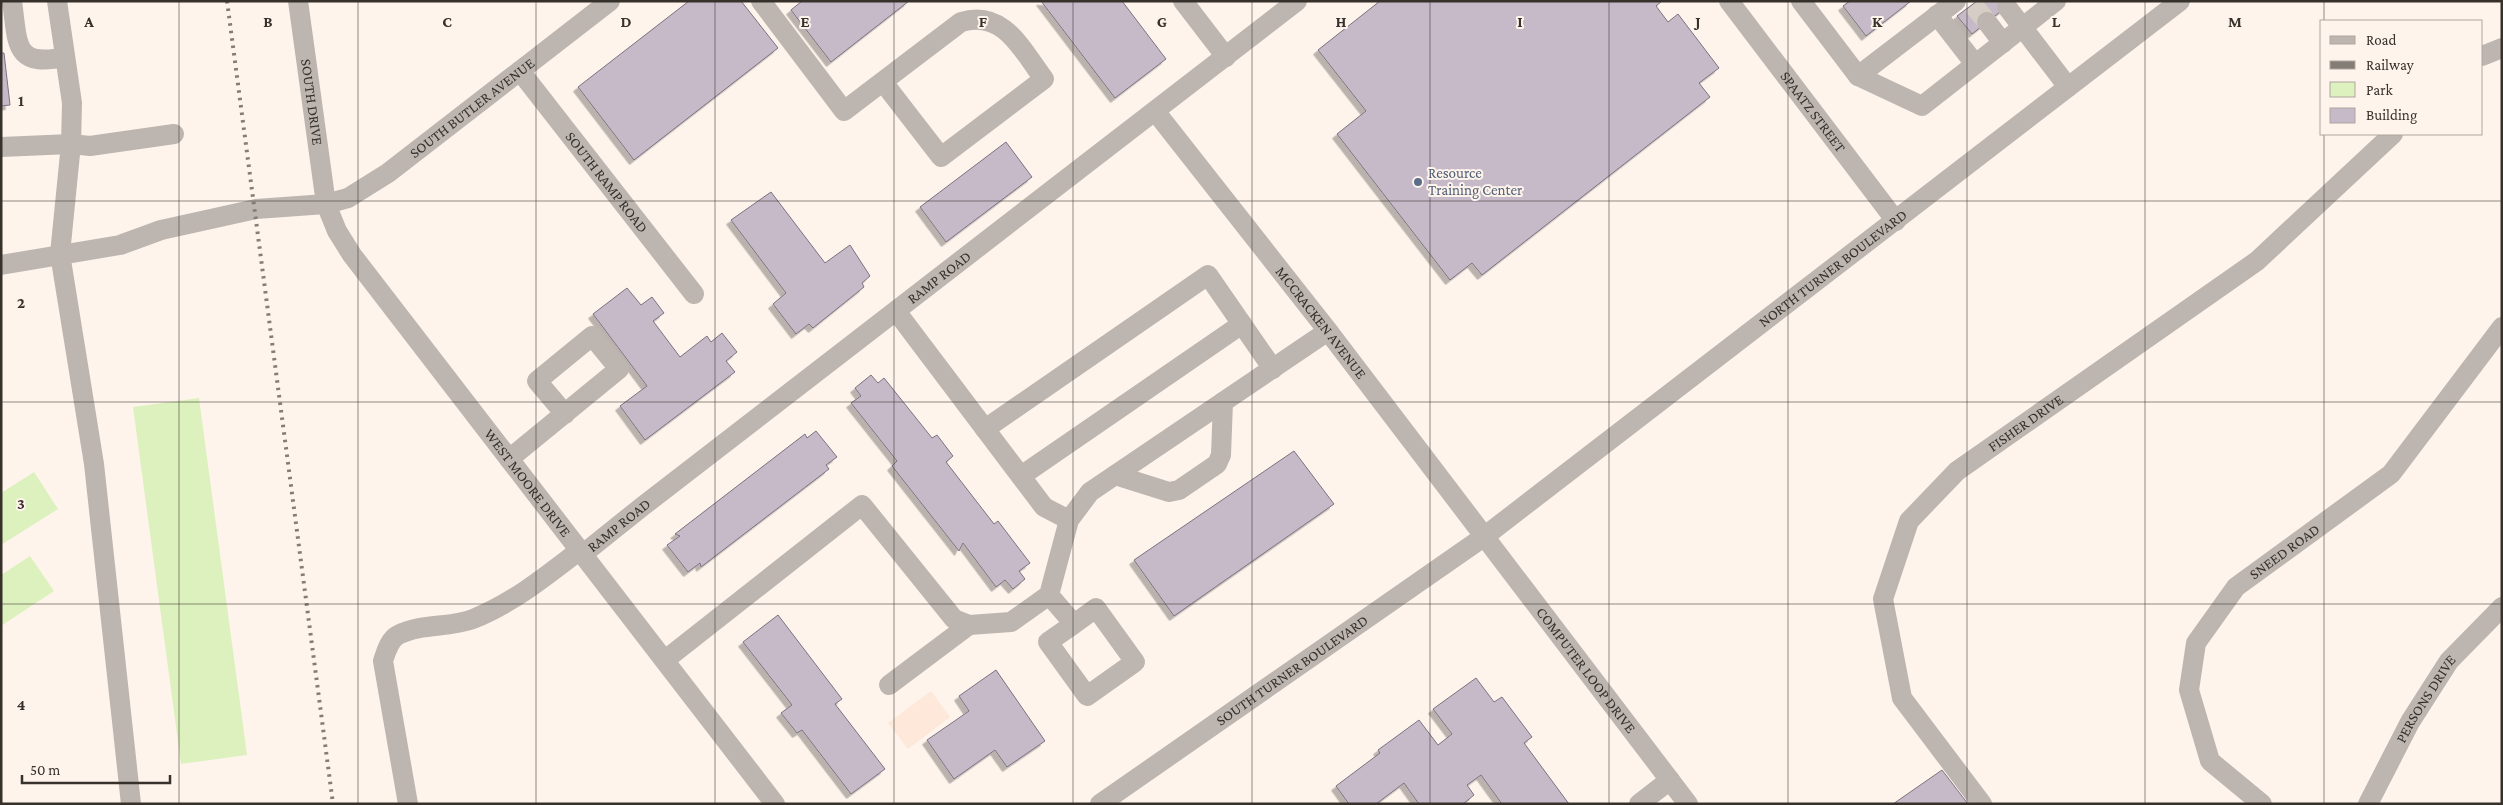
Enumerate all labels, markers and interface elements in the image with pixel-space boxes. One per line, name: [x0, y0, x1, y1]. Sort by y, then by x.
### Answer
text: A: [83, 13, 94, 30]
text: B: [263, 13, 273, 30]
text: C: [442, 13, 452, 30]
text: D: [620, 13, 632, 30]
text: E: [800, 13, 810, 30]
text: F: [979, 13, 988, 30]
text: G: [1157, 13, 1167, 30]
text: H: [1336, 13, 1347, 30]
text: I: [1517, 13, 1523, 30]
text: J: [1693, 13, 1701, 30]
text: K: [1872, 13, 1883, 30]
text: L: [2052, 13, 2061, 30]
text: M: [2228, 13, 2242, 30]
legend: [2320, 20, 2483, 135]
text: Road: [2366, 32, 2397, 48]
street label: SOUTH BUTLER AVENUE: [406, 55, 537, 161]
text: Railway: [2366, 57, 2414, 74]
street label: SOUTH DRIVE: [298, 58, 326, 146]
street label: SPAATZ STREET: [1777, 68, 1849, 155]
text: Park: [2366, 82, 2393, 98]
text: 1: [18, 92, 24, 109]
text: Building: [2366, 107, 2417, 124]
street label: SOUTH RAMP ROAD: [562, 129, 651, 236]
place label: Resource Training Center: [1428, 165, 1523, 199]
marker: Resource Training Center: [1412, 176, 1424, 188]
street label: NORTH TURNER BOULEVARD: [1756, 206, 1910, 330]
street label: RAMP ROAD: [904, 248, 974, 307]
street label: MCCRACKEN AVENUE: [1272, 263, 1369, 382]
text: 2: [17, 294, 25, 311]
street label: FISHER DRIVE: [1985, 391, 2066, 455]
street label: WEST MOORE DRIVE: [481, 426, 574, 540]
text: 3: [17, 495, 25, 512]
street label: RAMP ROAD: [584, 495, 654, 555]
street label: SNEED ROAD: [2246, 521, 2323, 582]
street label: COMPUTER LOOP DRIVE: [1533, 604, 1639, 736]
street label: SOUTH TURNER BOULEVARD: [1213, 612, 1371, 729]
street label: PERSONS DRIVE: [2393, 651, 2459, 745]
text: 4: [17, 696, 26, 713]
scale bar: [22, 752, 170, 784]
text: 50 m: [30, 762, 60, 778]

